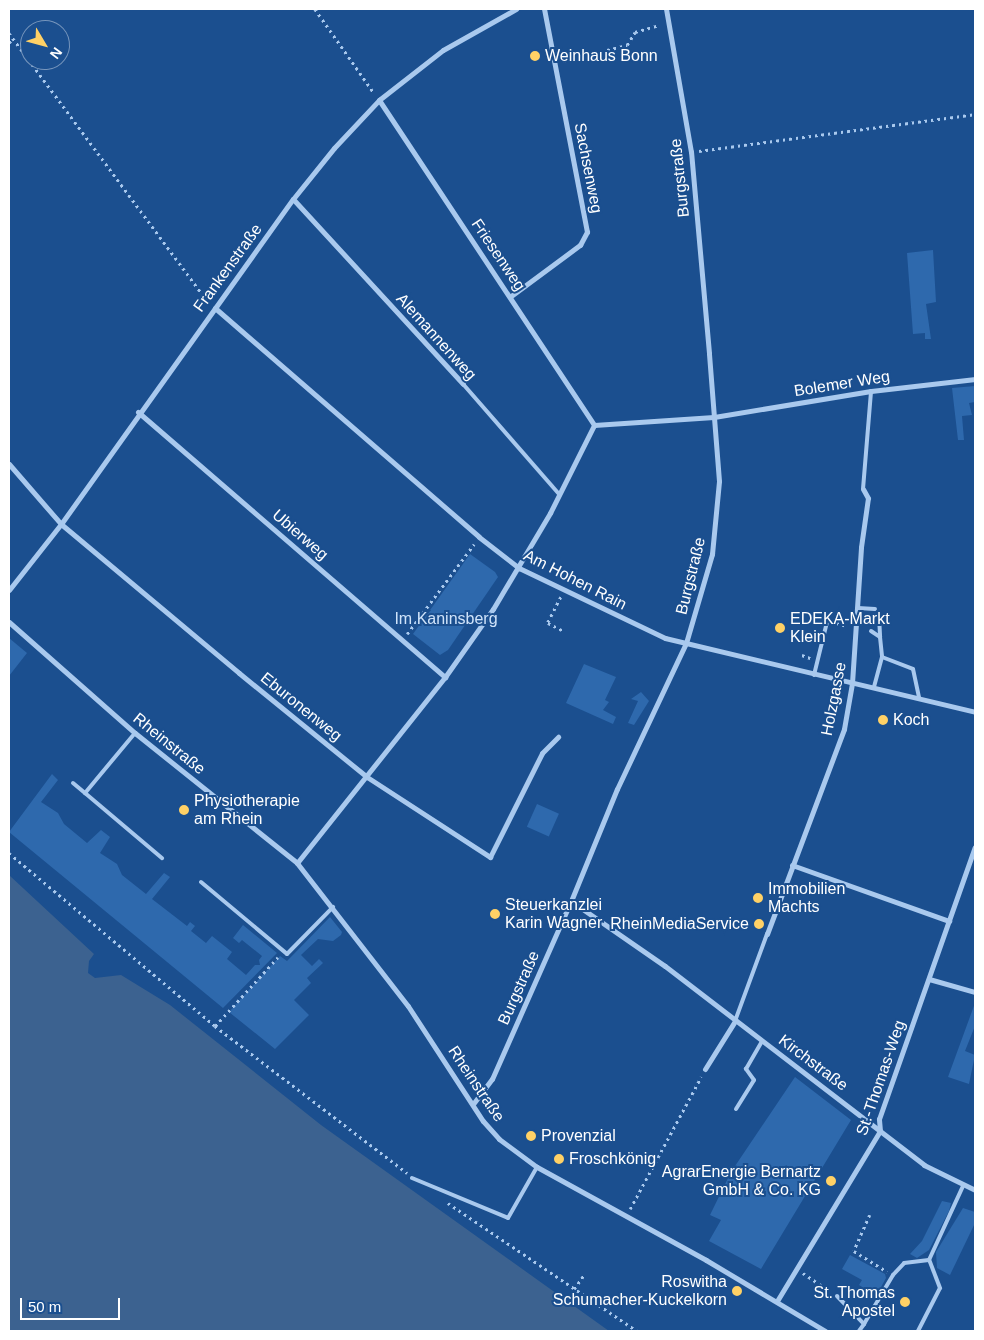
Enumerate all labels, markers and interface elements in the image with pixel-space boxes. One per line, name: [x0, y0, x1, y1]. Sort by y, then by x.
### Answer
north arrow: [20, 20, 70, 70]
text: N: [47, 45, 66, 62]
place label: Weinhaus Bonn: [545, 46, 658, 66]
marker: Weinhaus Bonn: [529, 50, 541, 62]
street label: Sachsenweg: [570, 121, 606, 215]
street label: Burgstraße: [666, 138, 694, 218]
street label: Friesenweg: [467, 215, 529, 295]
street label: Frankenstraße: [190, 220, 266, 316]
street label: Alemannenweg: [392, 290, 480, 384]
street label: Bolemer Weg: [793, 367, 891, 401]
street label: Ubierweg: [268, 506, 332, 564]
street label: Burgstraße: [672, 535, 710, 617]
street label: Am Hohen Rain: [520, 546, 630, 614]
park label: Im Kaninsberg: [394, 609, 498, 629]
place label: EDEKA-Markt Klein: [790, 609, 890, 647]
marker: EDEKA-Markt Klein: [774, 622, 786, 634]
street label: Holzgasse: [817, 661, 851, 737]
street label: Eburonenweg: [257, 668, 345, 746]
street label: Rheinstraße: [129, 709, 209, 779]
place label: Koch: [893, 710, 929, 730]
marker: Koch: [877, 714, 889, 726]
place label: Physiotherapie am Rhein: [194, 791, 300, 829]
marker: Physiotherapie am Rhein: [178, 804, 190, 816]
place label: Immobilien Machts: [768, 879, 845, 917]
marker: Immobilien Machts: [752, 892, 764, 904]
place label: Steuerkanzlei Karin Wagner: [505, 895, 602, 933]
marker: Steuerkanzlei Karin Wagner: [489, 908, 501, 920]
place label: RheinMediaService: [610, 914, 749, 934]
marker: RheinMediaService: [753, 918, 765, 930]
street label: Burgstraße: [494, 948, 544, 1028]
street label: St.-Thomas-Weg: [852, 1018, 910, 1138]
street label: Kirchstraße: [775, 1031, 851, 1095]
street label: Rheinstraße: [444, 1043, 508, 1125]
place label: Provenzial: [541, 1126, 616, 1146]
marker: Provenzial: [525, 1130, 537, 1142]
place label: Froschkönig: [569, 1149, 656, 1169]
marker: Froschkönig: [553, 1153, 565, 1165]
place label: AgrarEnergie Bernartz GmbH & Co. KG: [662, 1162, 821, 1200]
marker: AgrarEnergie Bernartz GmbH & Co. KG: [825, 1175, 837, 1187]
place label: Roswitha Schumacher-Kuckelkorn: [553, 1272, 727, 1310]
place label: St. Thomas Apostel: [813, 1283, 895, 1321]
marker: Roswitha Schumacher-Kuckelkorn: [731, 1285, 743, 1297]
scale bar: [22, 1288, 122, 1320]
marker: St. Thomas Apostel: [899, 1296, 911, 1308]
text: 50 m: [28, 1298, 61, 1315]

